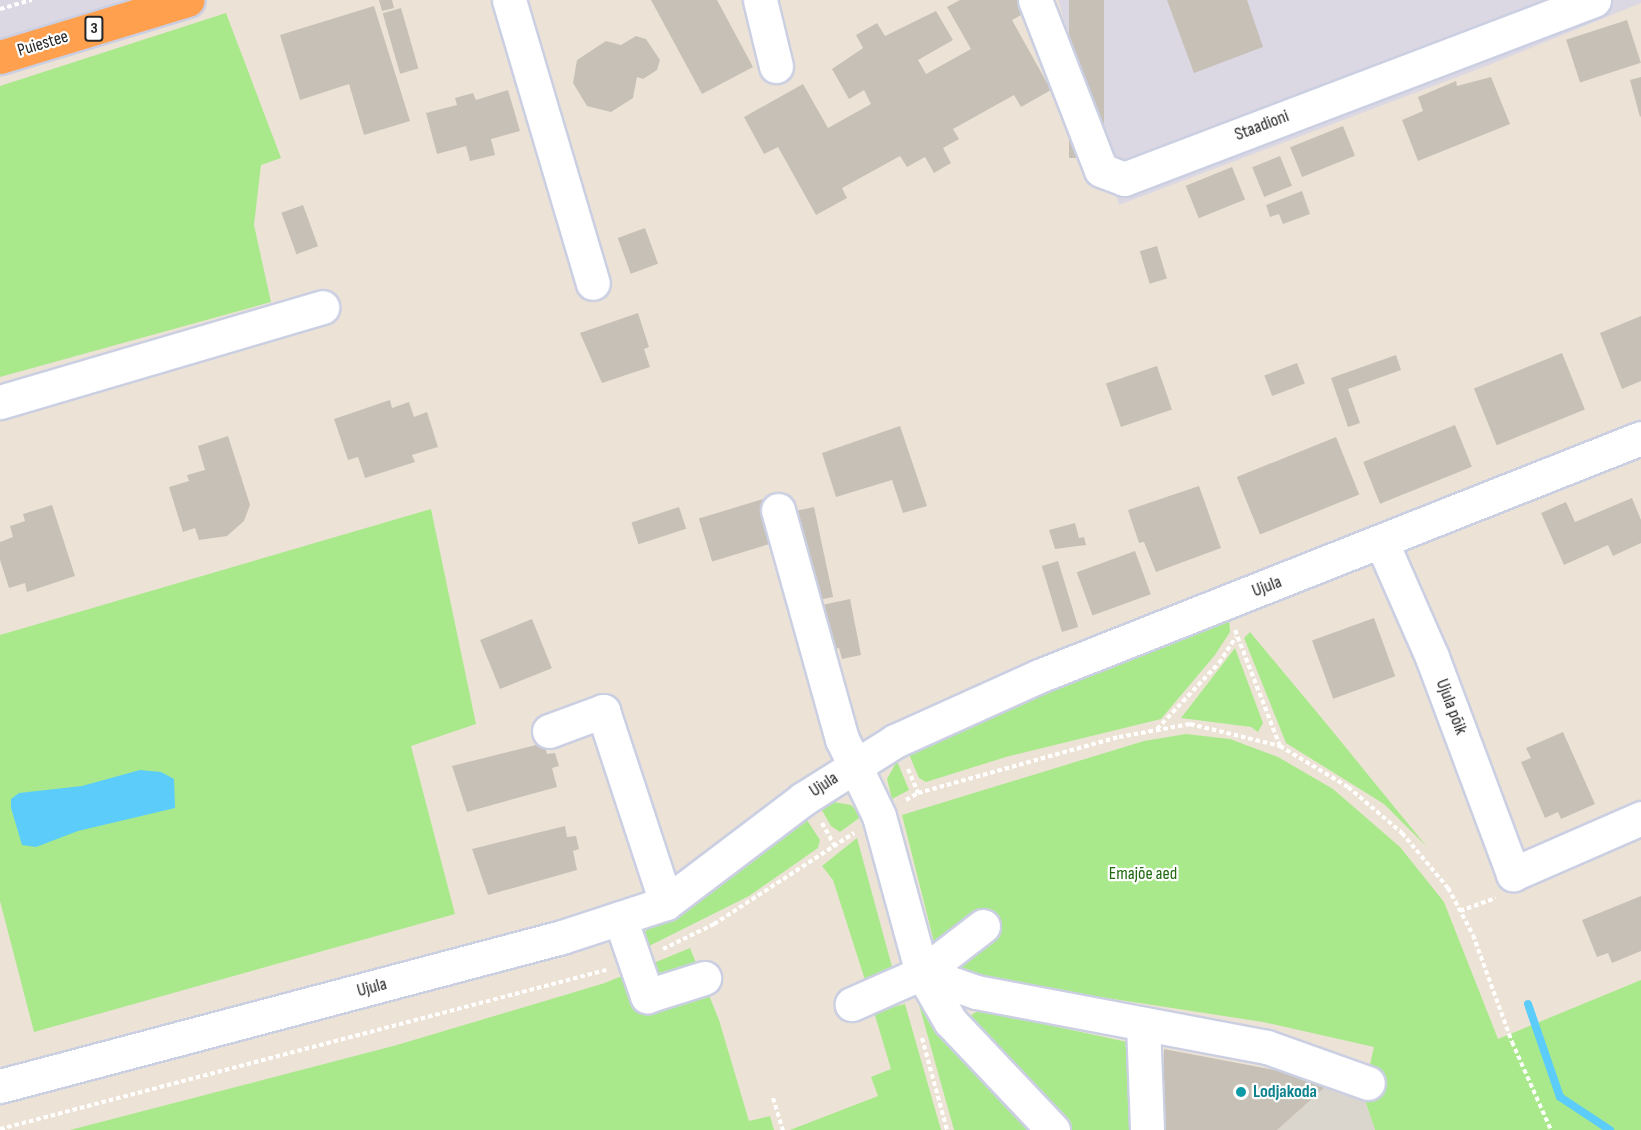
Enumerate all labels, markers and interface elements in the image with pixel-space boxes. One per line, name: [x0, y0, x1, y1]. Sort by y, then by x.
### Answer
road number: 3: [84, 16, 104, 42]
street label: Puiestee: [15, 26, 71, 62]
street label: Staadioni: [1232, 106, 1292, 146]
street label: Ujula: [1249, 572, 1285, 602]
street label: Ujula põik: [1431, 676, 1471, 738]
street label: Ujula: [806, 768, 842, 802]
park label: Emajõe aed: [1109, 863, 1177, 885]
street label: Ujula: [355, 974, 389, 1002]
place label: Lodjakoda: [1253, 1081, 1317, 1103]
marker: Lodjakoda: [1234, 1085, 1248, 1099]

